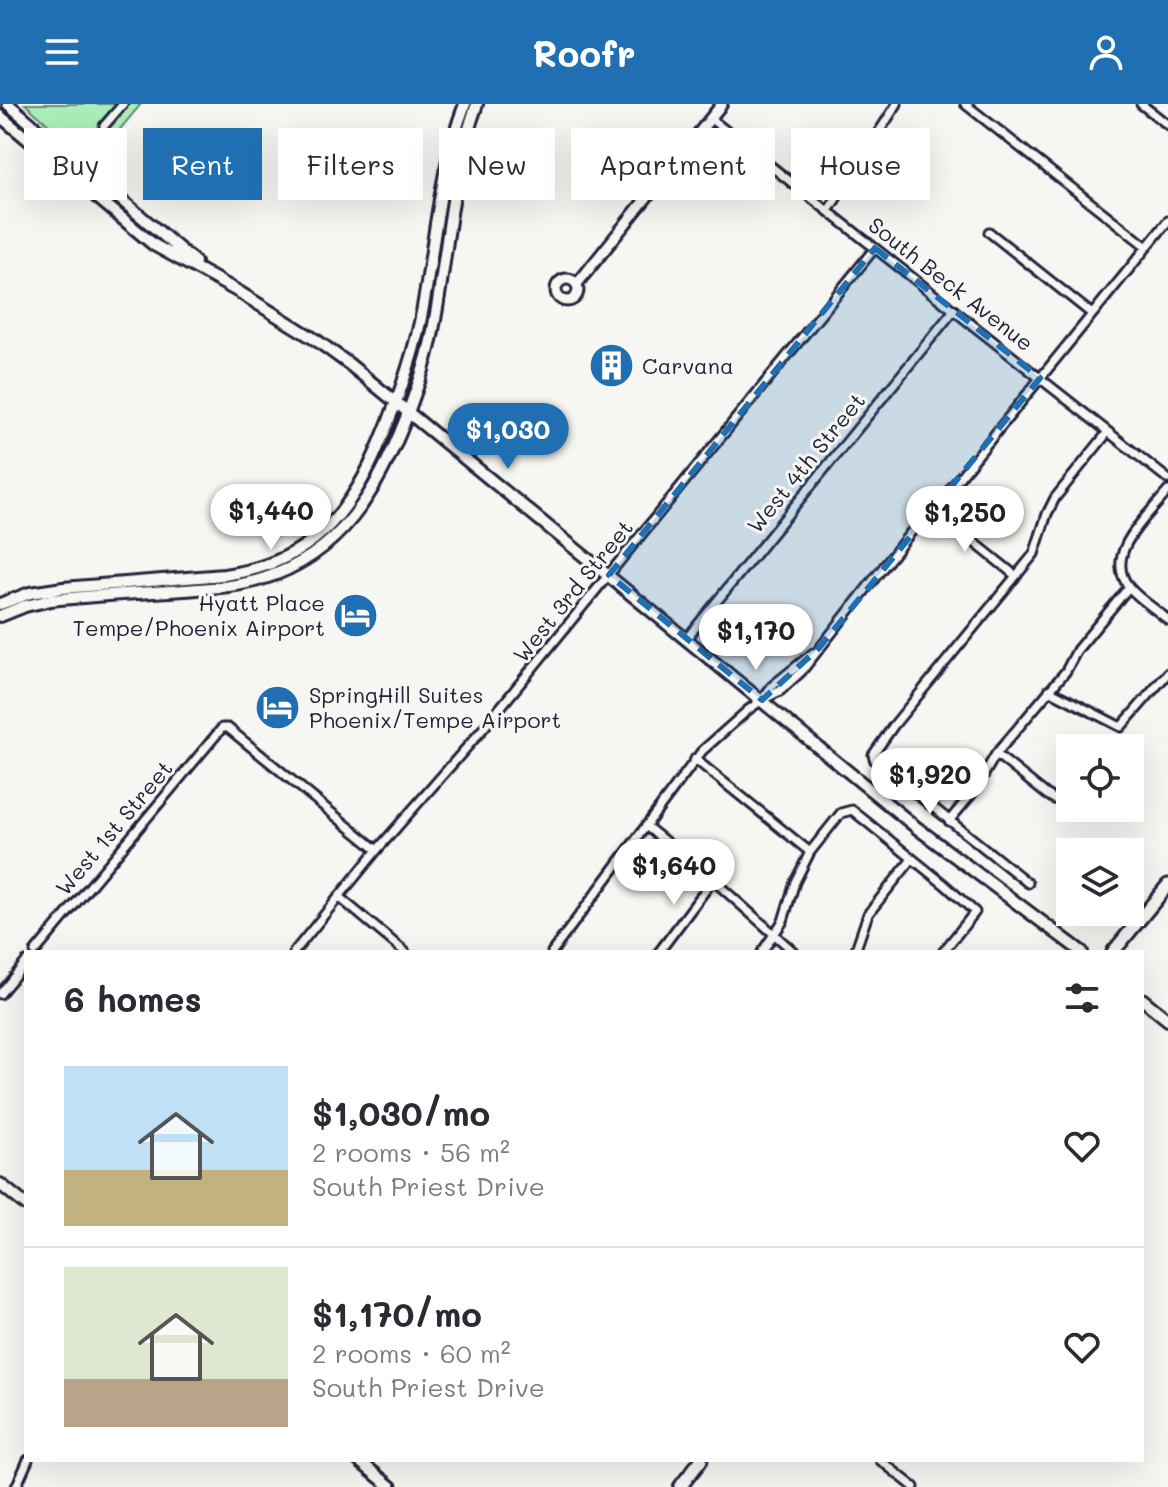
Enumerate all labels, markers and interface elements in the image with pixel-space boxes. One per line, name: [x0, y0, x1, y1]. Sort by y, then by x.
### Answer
text: Roofr: [533, 29, 635, 76]
icon: menu: [40, 30, 84, 74]
icon: person: [1084, 30, 1128, 74]
chip: Buy: [24, 128, 127, 200]
chip: Rent: [143, 128, 262, 200]
chip: Filters: [278, 128, 423, 200]
chip: New: [439, 128, 555, 200]
chip: Apartment: [571, 128, 775, 200]
chip: House: [791, 128, 930, 200]
street label: South Beck Avenue: [863, 210, 1040, 357]
building icon: Carvana: [587, 342, 635, 390]
place label: Carvana: [642, 351, 734, 380]
street label: West 4th Street: [740, 387, 871, 539]
pin: $1,030: [443, 403, 573, 471]
text: $1,030: [466, 412, 550, 446]
pin: $1,440: [206, 484, 336, 552]
pin: $1,250: [900, 486, 1030, 554]
text: $1,440: [228, 493, 314, 527]
text: $1,250: [924, 495, 1006, 529]
street label: West 3rd Street: [506, 513, 639, 668]
place label: Hyatt Place Tempe/Phoenix Airport: [73, 588, 325, 642]
hotel icon: Hyatt Place Tempe/Phoenix Airport: [332, 592, 380, 640]
pin: $1,170: [691, 604, 821, 672]
text: $1,170: [717, 613, 795, 647]
place label: SpringHill Suites Phoenix/Tempe Airport: [309, 680, 561, 734]
hotel icon: SpringHill Suites Phoenix/Tempe Airport: [254, 684, 302, 732]
map controls: [1056, 734, 1144, 926]
button: locate: [1056, 734, 1144, 822]
pin: $1,920: [865, 748, 995, 816]
street label: West 1st Street: [49, 754, 179, 901]
text: $1,920: [889, 757, 971, 791]
button: layers: [1056, 838, 1144, 926]
pin: $1,640: [609, 839, 739, 907]
text: $1,640: [632, 848, 716, 882]
text: 6 homes: [64, 976, 202, 1021]
icon: filters: [1060, 976, 1104, 1020]
text: $1,030/mo: [312, 1090, 490, 1135]
icon: home: [128, 1098, 224, 1194]
icon: heart: [1060, 1124, 1104, 1168]
text: 2 rooms · 56 m²: [312, 1135, 510, 1169]
text: South Priest Drive: [312, 1169, 545, 1203]
text: $1,170/mo: [312, 1291, 482, 1336]
icon: home: [128, 1299, 224, 1395]
icon: heart: [1060, 1325, 1104, 1369]
text: 2 rooms · 60 m²: [312, 1336, 511, 1370]
text: South Priest Drive: [312, 1370, 545, 1404]

